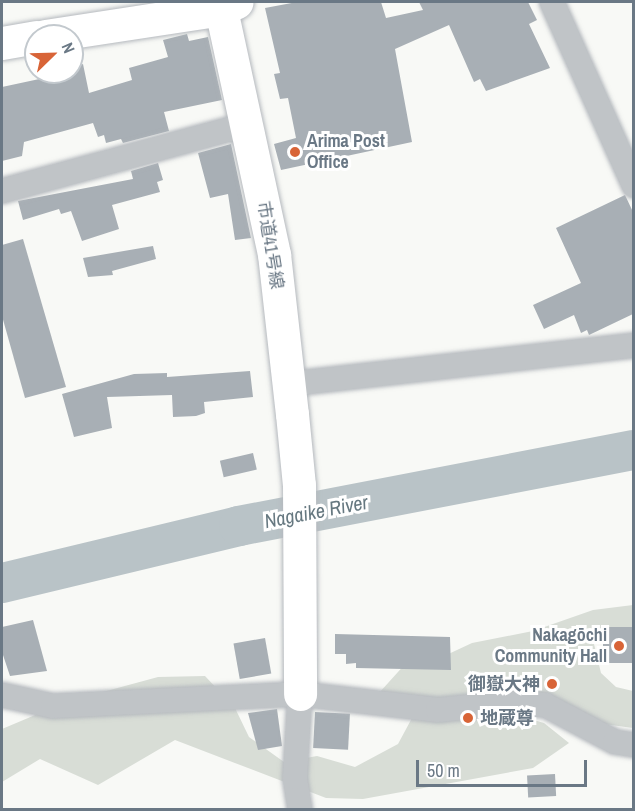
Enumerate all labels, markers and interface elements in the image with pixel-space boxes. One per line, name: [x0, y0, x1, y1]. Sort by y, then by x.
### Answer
north arrow: [24, 24, 84, 84]
text: N: [57, 39, 81, 56]
place label: Arima Post Office: [307, 131, 385, 174]
marker: Arima Post Office: [288, 145, 302, 159]
street label: 市道41号線: [252, 200, 288, 290]
water label: Nagaike River: [262, 489, 370, 533]
place label: Nakagōchi Community Hall: [495, 625, 607, 668]
marker: Nakagōchi Community Hall: [612, 639, 626, 653]
place label: 御嶽大神: [468, 673, 540, 695]
marker: 御嶽大神: [545, 677, 559, 691]
place label: 地蔵尊: [480, 707, 534, 729]
marker: 地蔵尊: [461, 711, 475, 725]
scale bar: [419, 748, 590, 786]
text: 50 m: [427, 758, 460, 783]

